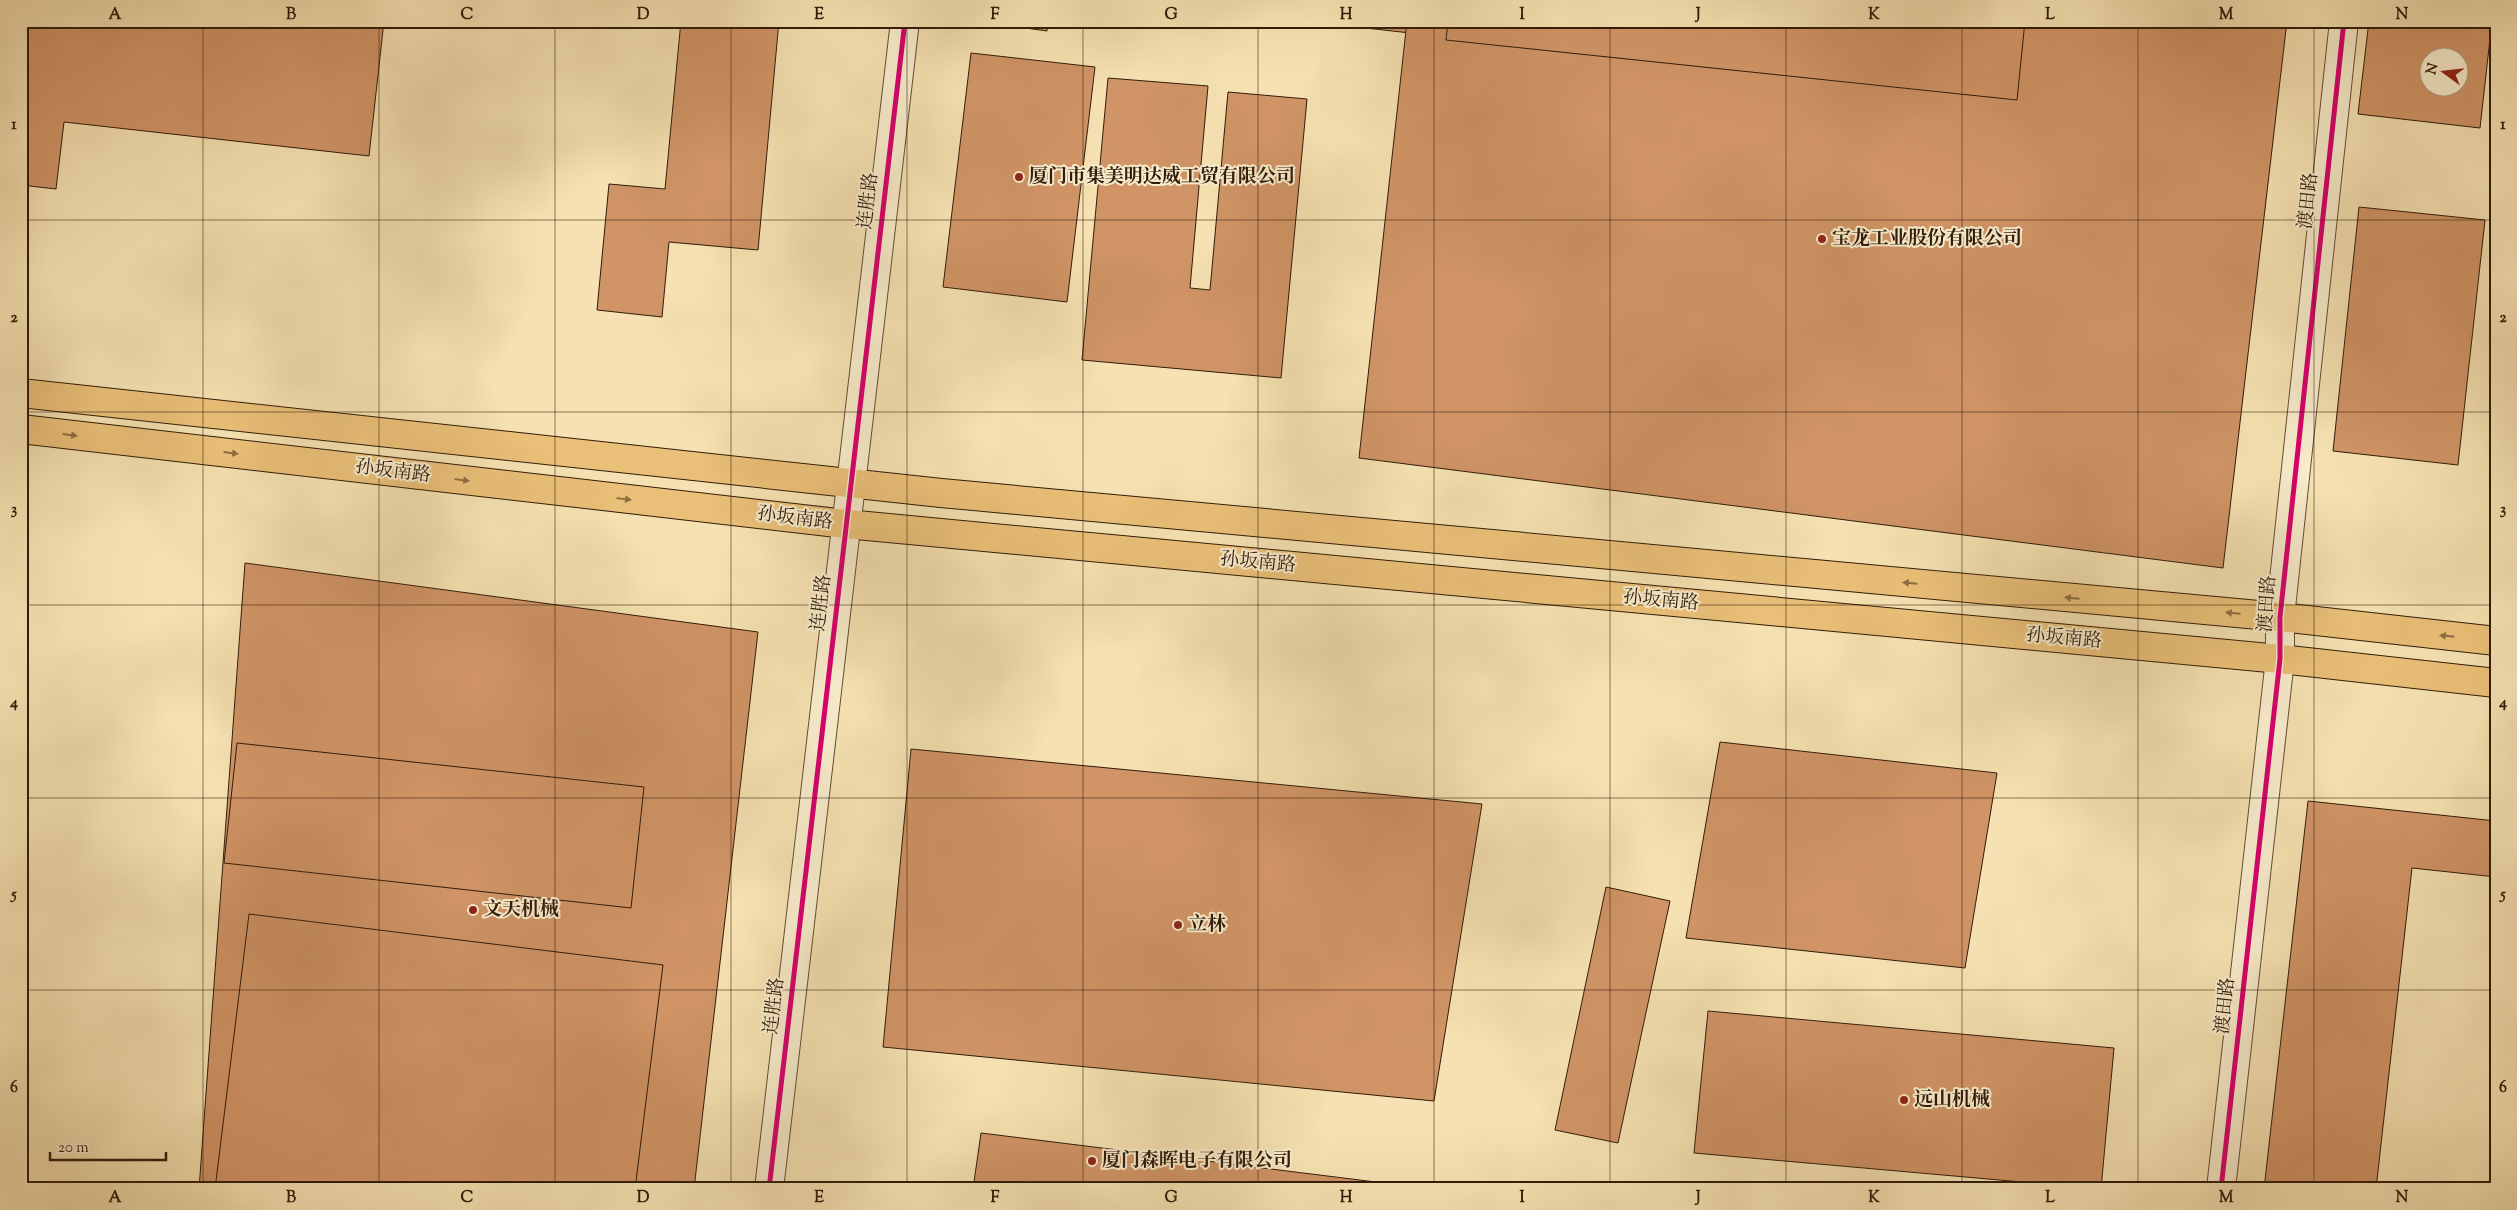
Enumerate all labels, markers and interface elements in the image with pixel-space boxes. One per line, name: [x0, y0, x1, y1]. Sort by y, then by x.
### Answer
text: A: [109, 4, 122, 27]
text: B: [286, 4, 296, 27]
text: C: [461, 4, 474, 27]
text: D: [637, 4, 650, 27]
text: E: [814, 4, 824, 27]
text: F: [991, 4, 1000, 27]
text: G: [1164, 4, 1178, 27]
text: H: [1340, 4, 1353, 27]
text: I: [1519, 4, 1525, 27]
text: J: [1694, 4, 1701, 27]
text: K: [1868, 4, 1880, 27]
text: L: [2045, 4, 2055, 27]
text: M: [2219, 4, 2234, 27]
text: N: [2396, 4, 2409, 27]
north arrow: [2420, 48, 2470, 98]
text: N: [2422, 61, 2444, 77]
text: 1: [11, 114, 17, 137]
text: 1: [2500, 114, 2506, 137]
place label: 厦门市集美明达威工贸有限公司: [1029, 164, 1295, 191]
street label: 连胜路: [852, 171, 886, 231]
marker: 厦门市集美明达威工贸有限公司: [1013, 171, 1025, 183]
street label: 渡田路: [2293, 171, 2325, 231]
place label: 宝龙工业股份有限公司: [1832, 226, 2022, 253]
marker: 宝龙工业股份有限公司: [1816, 233, 1828, 245]
text: 2: [10, 307, 18, 330]
text: 2: [2499, 307, 2507, 330]
one-way arrow: [62, 431, 78, 439]
one-way arrow: [223, 449, 239, 457]
street label: 孙坂南路: [354, 454, 432, 490]
one-way arrow: [454, 476, 470, 484]
one-way arrow: [616, 495, 632, 503]
text: 3: [11, 499, 18, 522]
text: 3: [2500, 499, 2507, 522]
street label: 孙坂南路: [756, 501, 834, 537]
street label: 孙坂南路: [1219, 546, 1297, 580]
street label: 连胜路: [805, 573, 839, 633]
street label: 渡田路: [2253, 575, 2283, 633]
one-way arrow: [1902, 579, 1918, 587]
street label: 孙坂南路: [1622, 584, 1700, 618]
one-way arrow: [2063, 594, 2079, 602]
one-way arrow: [2225, 609, 2241, 617]
street label: 孙坂南路: [2025, 622, 2103, 656]
one-way arrow: [2439, 632, 2455, 640]
text: 4: [9, 692, 18, 715]
text: 4: [2498, 692, 2507, 715]
text: 5: [9, 884, 17, 907]
text: 5: [2498, 884, 2506, 907]
place label: 文天机械: [483, 897, 559, 924]
marker: 文天机械: [467, 904, 479, 916]
place label: 立林: [1188, 912, 1226, 939]
marker: 立林: [1172, 919, 1184, 931]
street label: 连胜路: [758, 976, 792, 1036]
street label: 渡田路: [2210, 976, 2242, 1036]
text: 6: [10, 1077, 18, 1100]
text: 6: [2499, 1077, 2507, 1100]
place label: 远山机械: [1914, 1087, 1990, 1114]
marker: 远山机械: [1898, 1094, 1910, 1106]
scale bar: [50, 1130, 166, 1162]
text: 20 m: [58, 1138, 89, 1159]
place label: 厦门森晖电子有限公司: [1102, 1148, 1292, 1175]
marker: 厦门森晖电子有限公司: [1086, 1155, 1098, 1167]
text: A: [109, 1187, 122, 1210]
text: B: [286, 1187, 296, 1210]
text: C: [461, 1187, 474, 1210]
text: D: [637, 1187, 650, 1210]
text: E: [814, 1187, 824, 1210]
text: F: [991, 1187, 1000, 1210]
text: G: [1164, 1187, 1178, 1210]
text: H: [1340, 1187, 1353, 1210]
text: I: [1519, 1187, 1525, 1210]
text: J: [1694, 1187, 1701, 1210]
text: K: [1868, 1187, 1880, 1210]
text: L: [2045, 1187, 2055, 1210]
text: M: [2219, 1187, 2234, 1210]
text: N: [2396, 1187, 2409, 1210]

